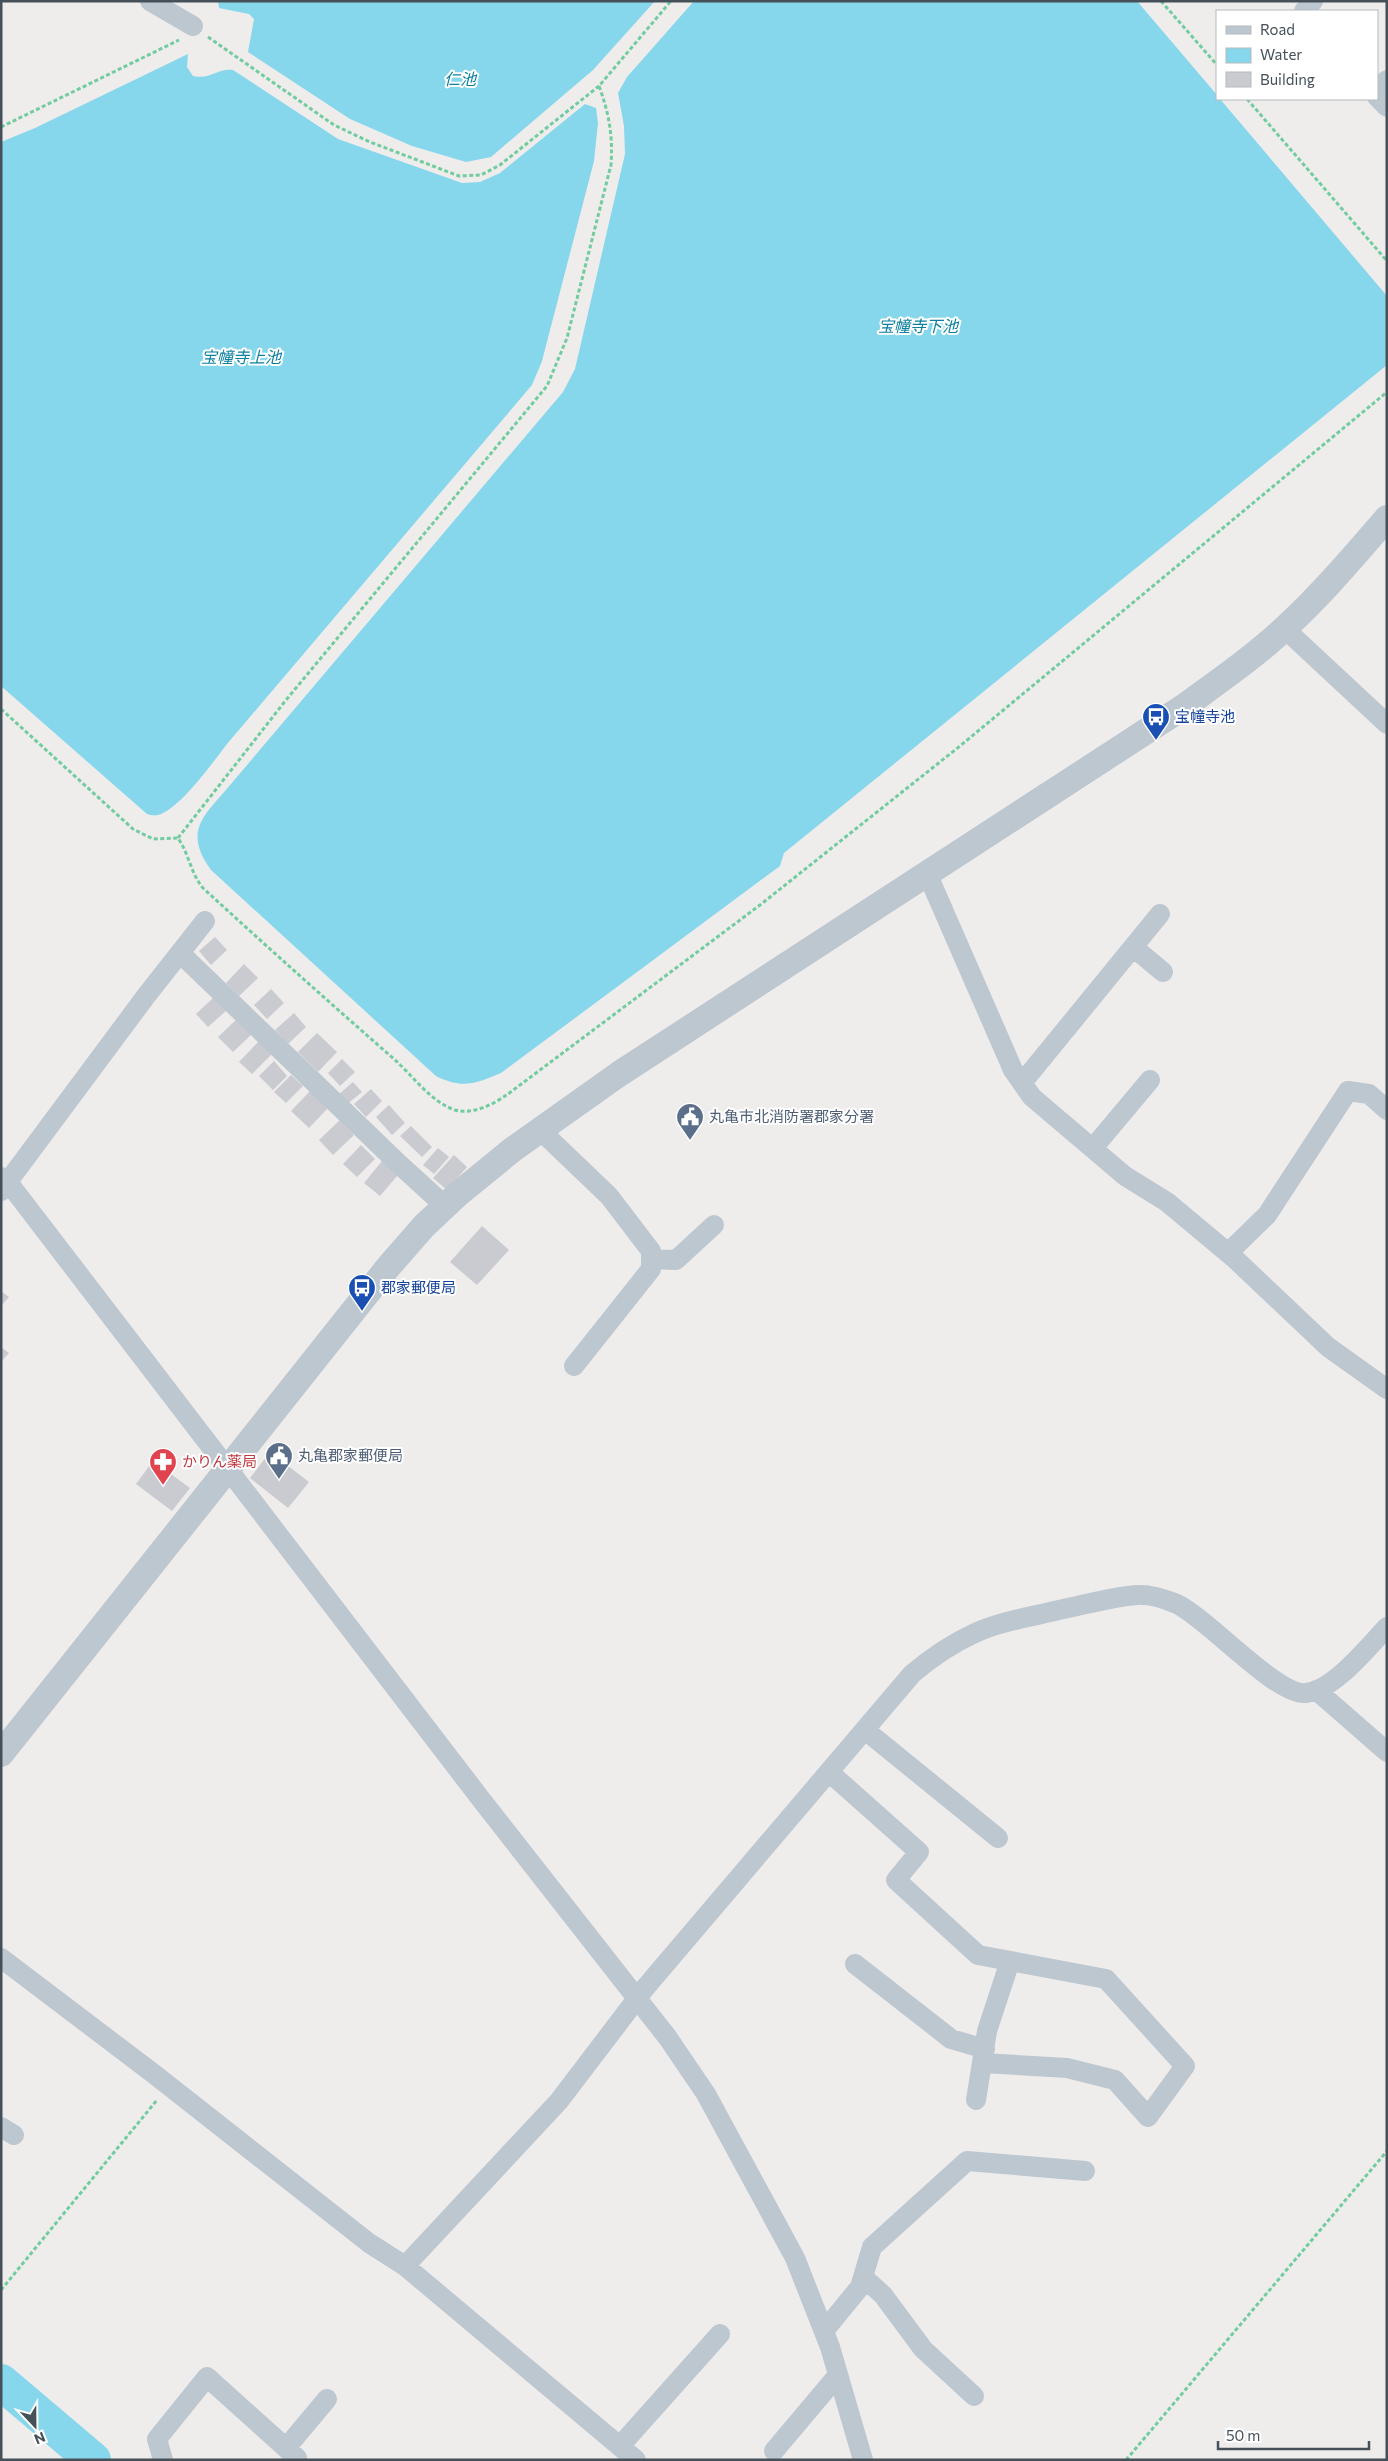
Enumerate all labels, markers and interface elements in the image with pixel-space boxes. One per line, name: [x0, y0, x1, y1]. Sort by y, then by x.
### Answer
legend: [1216, 10, 1378, 100]
text: Road: [1260, 20, 1295, 38]
text: Water: [1260, 45, 1302, 63]
water label: 仁池: [444, 69, 478, 88]
text: Building: [1260, 70, 1315, 88]
water label: 宝幢寺下池: [878, 316, 960, 335]
water label: 宝幢寺上池: [201, 347, 283, 366]
bus stop icon: 宝幢寺池: [1141, 702, 1171, 741]
place label: 宝幢寺池: [1175, 707, 1235, 725]
public building icon: 丸亀市北消防署郡家分署: [675, 1102, 705, 1141]
place label: 丸亀市北消防署郡家分署: [709, 1107, 874, 1125]
bus stop icon: 郡家郵便局: [347, 1273, 377, 1312]
place label: 郡家郵便局: [381, 1278, 456, 1296]
public building icon: 丸亀郡家郵便局: [264, 1441, 294, 1480]
place label: 丸亀郡家郵便局: [298, 1446, 403, 1464]
pharmacy icon: かりん薬局: [148, 1447, 178, 1486]
place label: かりん薬局: [182, 1452, 257, 1470]
north arrow: [10, 2401, 60, 2451]
scale bar: [1218, 2418, 1369, 2450]
text: 50 m: [1226, 2426, 1260, 2444]
text: N: [32, 2429, 48, 2448]

